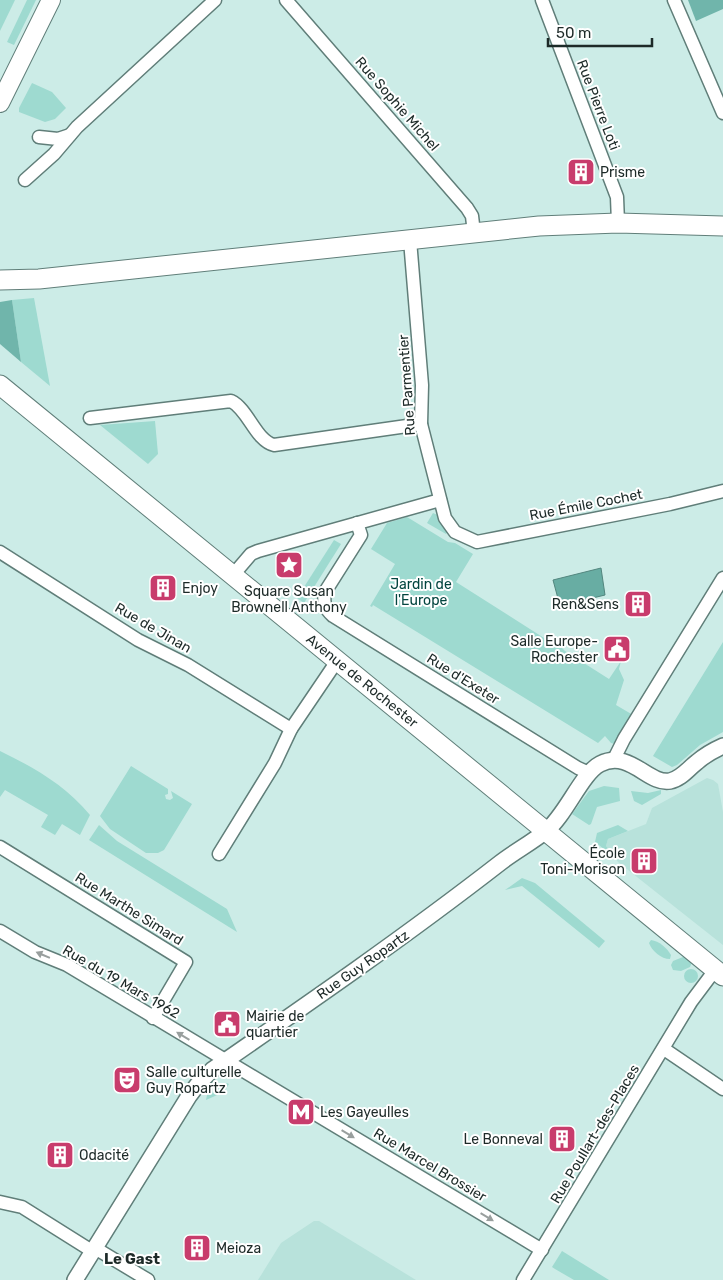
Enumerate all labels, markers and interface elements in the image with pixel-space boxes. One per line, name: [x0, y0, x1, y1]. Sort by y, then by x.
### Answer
scale bar: [548, 15, 652, 47]
text: 50 m: [556, 24, 591, 42]
street label: Rue Sophie Michel: [352, 53, 442, 155]
street label: Rue Pierre Loti: [573, 57, 623, 153]
building icon: Prisme: [566, 157, 596, 187]
place label: Prisme: [600, 164, 645, 181]
street label: Rue Parmentier: [395, 333, 419, 436]
street label: Rue Émile Cochet: [528, 485, 644, 524]
place icon: Square Susan Brownell Anthony: [274, 550, 304, 580]
building icon: Enjoy: [148, 573, 178, 603]
park label: Jardin de l'Europe: [390, 576, 452, 609]
place label: Enjoy: [182, 580, 218, 597]
place label: Square Susan Brownell Anthony: [231, 583, 347, 616]
building icon: Ren&Sens: [623, 589, 653, 619]
place label: Ren&Sens: [552, 596, 619, 613]
street label: Rue de Jinan: [112, 599, 194, 657]
street label: Avenue de Rochester: [303, 631, 422, 732]
place label: Salle Europe- Rochester: [510, 633, 599, 666]
public building icon: Salle Europe- Rochester: [602, 634, 632, 664]
street label: Rue d'Exeter: [424, 650, 503, 708]
place label: École Toni-Morison: [540, 844, 625, 878]
building icon: École Toni-Morison: [629, 846, 659, 876]
street label: Rue Marthe Simard: [72, 869, 186, 949]
street label: Rue Guy Ropartz: [314, 927, 412, 1003]
street label: Rue du 19 Mars 1962: [59, 942, 183, 1022]
one-way arrow: [36, 950, 50, 958]
place label: Mairie de quartier: [246, 1008, 305, 1041]
public building icon: Mairie de quartier: [212, 1009, 242, 1039]
one-way arrow: [177, 1032, 190, 1041]
street label: Rue Poullart-des-Places: [547, 1062, 643, 1206]
place label: Salle culturelle Guy Ropartz: [146, 1064, 242, 1097]
theatre icon: Salle culturelle Guy Ropartz: [112, 1065, 142, 1095]
metro station icon: Les Gayeulles: [286, 1097, 316, 1127]
place label: Les Gayeulles: [320, 1104, 409, 1121]
building icon: Le Bonneval: [547, 1124, 577, 1154]
street label: Rue Marcel Brossier: [370, 1125, 490, 1206]
one-way arrow: [341, 1129, 354, 1138]
place label: Le Bonneval: [463, 1131, 543, 1148]
building icon: Odacité: [45, 1140, 75, 1170]
place label: Odacité: [79, 1147, 129, 1164]
one-way arrow: [481, 1213, 494, 1222]
building icon: Meioza: [182, 1233, 212, 1263]
place label: Meioza: [216, 1240, 261, 1257]
district label: Le Gast: [104, 1250, 160, 1268]

